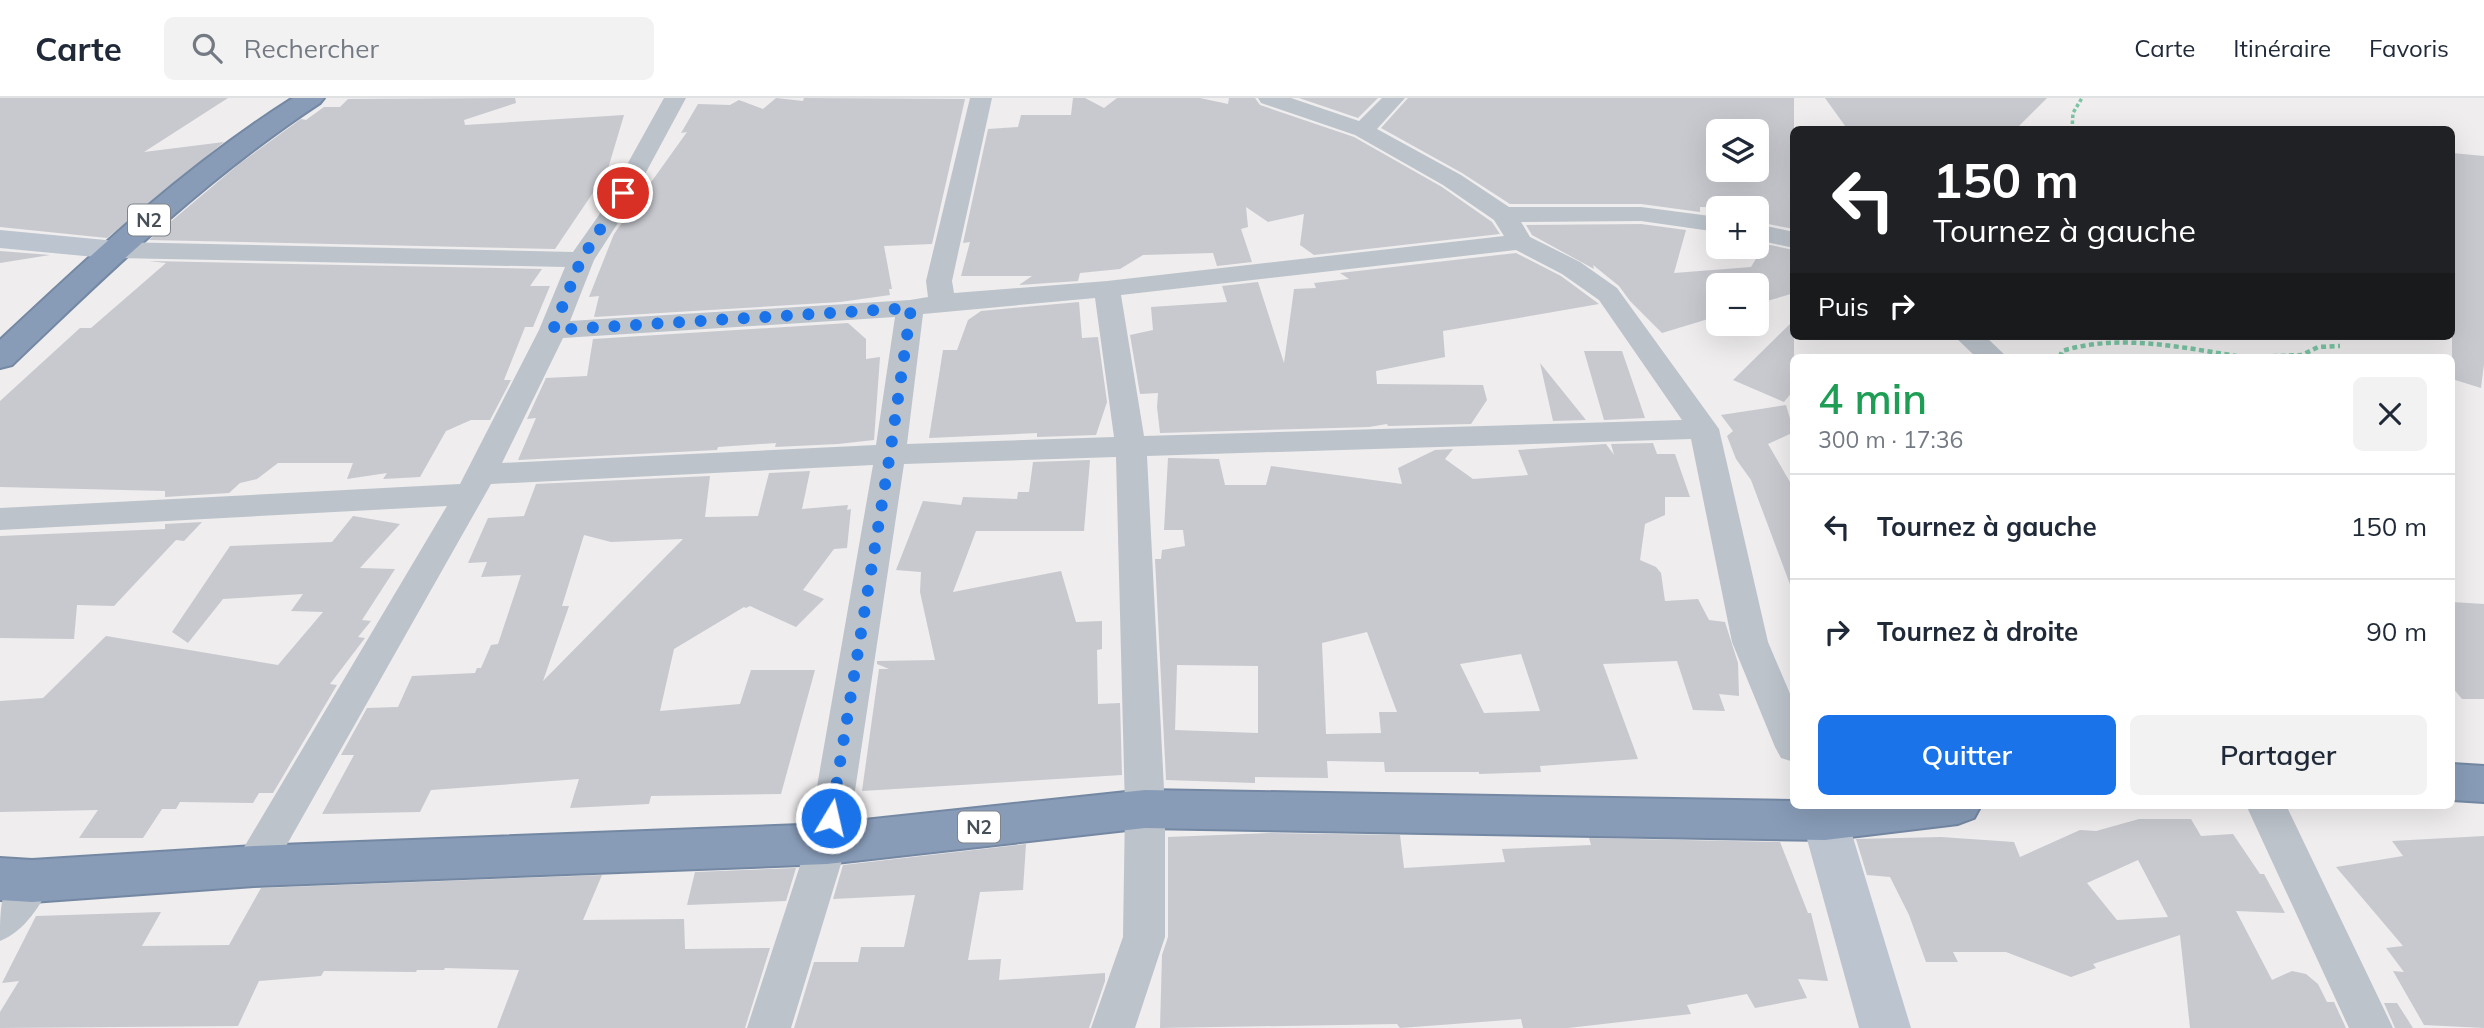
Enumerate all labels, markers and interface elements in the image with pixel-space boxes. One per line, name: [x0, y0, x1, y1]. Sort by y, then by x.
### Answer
search box: [164, 17, 654, 80]
text: Carte: [35, 28, 122, 69]
icon: search: [188, 29, 226, 67]
text: Rechercher: [244, 32, 379, 65]
text: Carte: [2134, 33, 2195, 63]
text: Itinéraire: [2233, 33, 2331, 63]
text: Favoris: [2369, 33, 2449, 63]
map controls: [1706, 119, 1769, 336]
button: layers: [1706, 119, 1769, 182]
text: 150 m: [1933, 149, 2079, 210]
icon: left: [1818, 154, 1909, 245]
pin: [593, 163, 653, 223]
icon: arrive: [604, 174, 642, 212]
button: +: [1706, 196, 1769, 259]
road number: N2: [128, 204, 170, 236]
text: Tournez à gauche: [1933, 210, 2196, 250]
button: −: [1706, 273, 1769, 336]
icon: right: [1883, 287, 1921, 325]
text: Puis: [1818, 290, 1869, 323]
text: 4 min: [1818, 372, 1927, 425]
button: close: [2353, 377, 2427, 451]
text: 300 m · 17:36: [1818, 425, 1963, 454]
icon: left: [1818, 508, 1856, 546]
text: Tournez à gauche: [1877, 510, 2097, 543]
text: 150 m: [2351, 510, 2427, 543]
icon: right: [1818, 613, 1856, 651]
text: Tournez à droite: [1877, 615, 2078, 648]
text: 90 m: [2366, 615, 2427, 648]
button: Quitter: [1818, 715, 2116, 795]
button: Partager: [2130, 715, 2427, 795]
position arrow: [794, 781, 868, 855]
road number: N2: [958, 812, 1000, 842]

